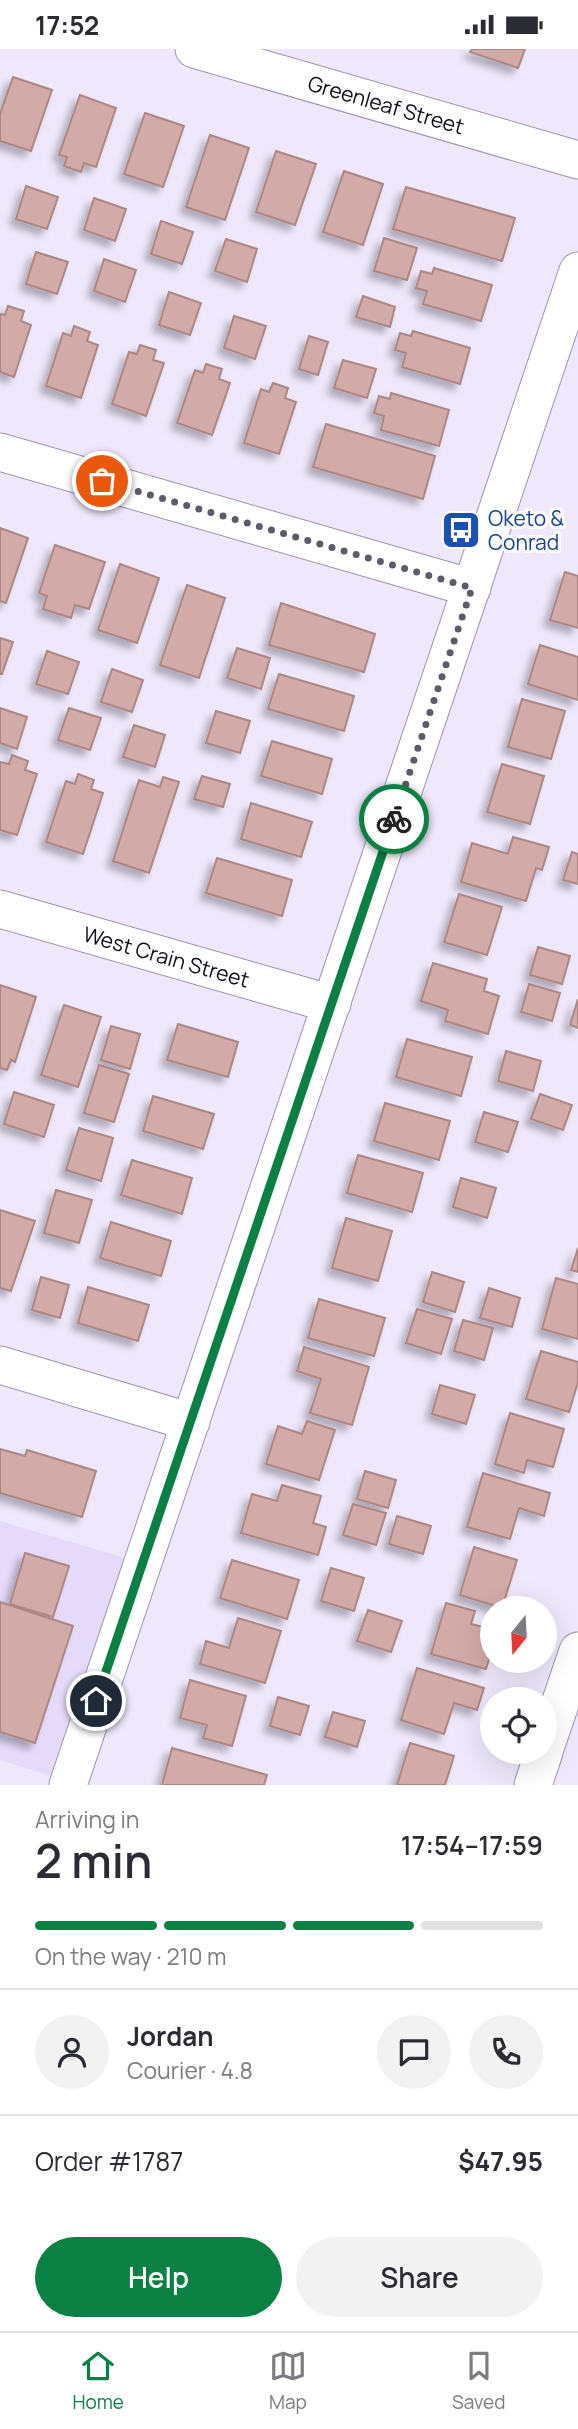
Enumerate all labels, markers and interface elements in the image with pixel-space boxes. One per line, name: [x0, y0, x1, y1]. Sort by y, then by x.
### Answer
text: 17:52: [35, 7, 99, 43]
street label: Greenleaf Street: [305, 69, 467, 140]
pin: [72, 451, 132, 511]
icon: bag: [83, 462, 121, 500]
place label: Oketo & Conrad: [488, 504, 564, 556]
bus stop icon: Oketo & Conrad: [440, 509, 482, 551]
courier: [359, 784, 429, 854]
icon: bike: [375, 800, 413, 838]
street label: West Crain Street: [80, 920, 253, 994]
north arrow: [480, 1596, 556, 1673]
map controls: [480, 1596, 557, 1764]
pin: [66, 1671, 126, 1731]
icon: home: [77, 1682, 115, 1720]
button: locate: [480, 1687, 557, 1764]
text: Arriving in: [35, 1803, 140, 1835]
text: 17:54–17:59: [401, 1827, 543, 1863]
text: 2 min: [35, 1829, 152, 1892]
text: On the way · 210 m: [35, 1940, 227, 1972]
button: person: [35, 2015, 109, 2089]
button: chat: [377, 2015, 451, 2089]
button: phone: [469, 2015, 543, 2089]
text: Jordan: [127, 2018, 213, 2054]
text: Courier · 4.8: [127, 2054, 253, 2086]
text: Order #1787: [35, 2143, 183, 2179]
text: $47.95: [458, 2143, 543, 2179]
button: Help: [35, 2237, 282, 2317]
button: Share: [296, 2237, 543, 2317]
tab: Home: [73, 2347, 124, 2415]
tab: Map: [269, 2347, 307, 2415]
tab: Saved: [452, 2347, 505, 2415]

